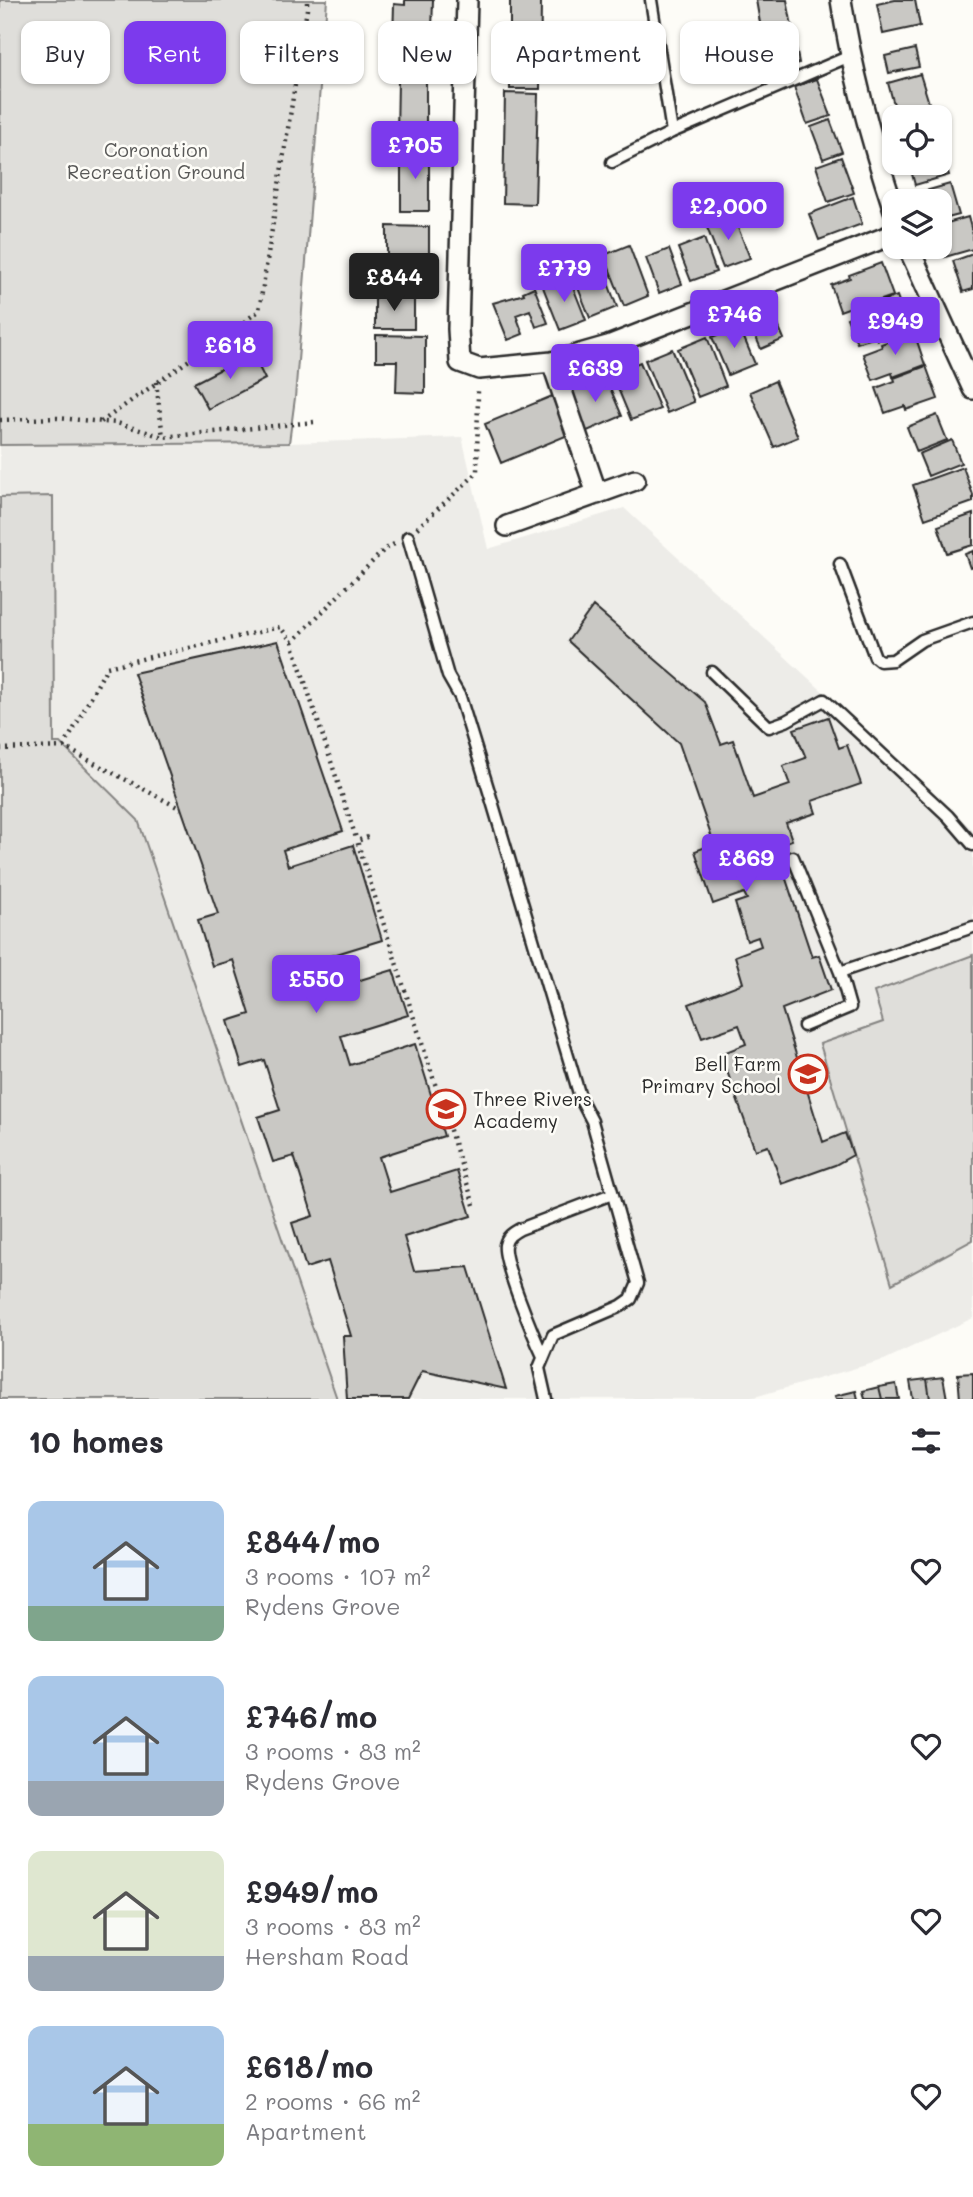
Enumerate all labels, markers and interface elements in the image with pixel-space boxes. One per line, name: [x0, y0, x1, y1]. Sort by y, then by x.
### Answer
chip: Buy: [21, 21, 110, 84]
chip: Rent: [124, 21, 226, 84]
chip: Filters: [240, 21, 364, 84]
chip: New: [378, 21, 477, 84]
chip: Apartment: [491, 21, 666, 84]
chip: House: [680, 21, 799, 84]
map controls: [882, 105, 952, 259]
button: locate: [882, 105, 952, 175]
pin: £705: [374, 122, 456, 181]
text: £705: [387, 129, 443, 159]
park label: Coronation Recreation Ground: [67, 137, 245, 184]
pin: £2,000: [671, 182, 785, 242]
button: layers: [882, 189, 952, 259]
text: £2,000: [689, 190, 767, 220]
pin: £779: [523, 244, 605, 304]
text: £779: [537, 252, 591, 282]
pin: £844: [353, 254, 435, 313]
text: £844: [365, 261, 423, 291]
pin: £746: [693, 290, 775, 350]
text: £746: [706, 298, 762, 328]
pin: £949: [854, 298, 936, 357]
text: £949: [867, 305, 923, 335]
pin: £618: [189, 322, 271, 381]
text: £618: [204, 329, 256, 359]
pin: £639: [554, 344, 636, 404]
text: £639: [567, 352, 623, 382]
pin: £869: [705, 834, 787, 894]
text: £869: [718, 842, 774, 872]
pin: £550: [275, 956, 357, 1015]
text: £550: [288, 963, 344, 993]
place label: Bell Farm Primary School: [642, 1051, 781, 1098]
school or university icon: Bell Farm Primary School: [787, 1053, 829, 1095]
place label: Three Rivers Academy: [473, 1086, 592, 1133]
school or university icon: Three Rivers Academy: [425, 1088, 467, 1130]
text: 10 homes: [28, 1421, 164, 1461]
icon: filters: [907, 1422, 945, 1460]
text: £844/mo: [245, 1521, 380, 1561]
icon: home: [84, 1529, 168, 1613]
icon: heart: [907, 1552, 945, 1590]
text: 3 rooms · 107 m²: [245, 1561, 431, 1591]
text: Rydens Grove: [245, 1591, 400, 1621]
text: £746/mo: [245, 1696, 377, 1736]
icon: home: [84, 1704, 168, 1788]
icon: heart: [907, 1727, 945, 1765]
text: 3 rooms · 83 m²: [245, 1736, 421, 1766]
text: Rydens Grove: [245, 1766, 400, 1796]
text: £949/mo: [245, 1871, 378, 1911]
icon: home: [84, 1879, 168, 1963]
icon: heart: [907, 1902, 945, 1940]
text: 3 rooms · 83 m²: [245, 1911, 421, 1941]
text: Hersham Road: [245, 1941, 409, 1971]
text: £618/mo: [245, 2046, 373, 2086]
icon: home: [84, 2054, 168, 2138]
icon: heart: [907, 2077, 945, 2115]
text: 2 rooms · 66 m²: [245, 2086, 420, 2116]
text: Apartment: [245, 2116, 367, 2146]

